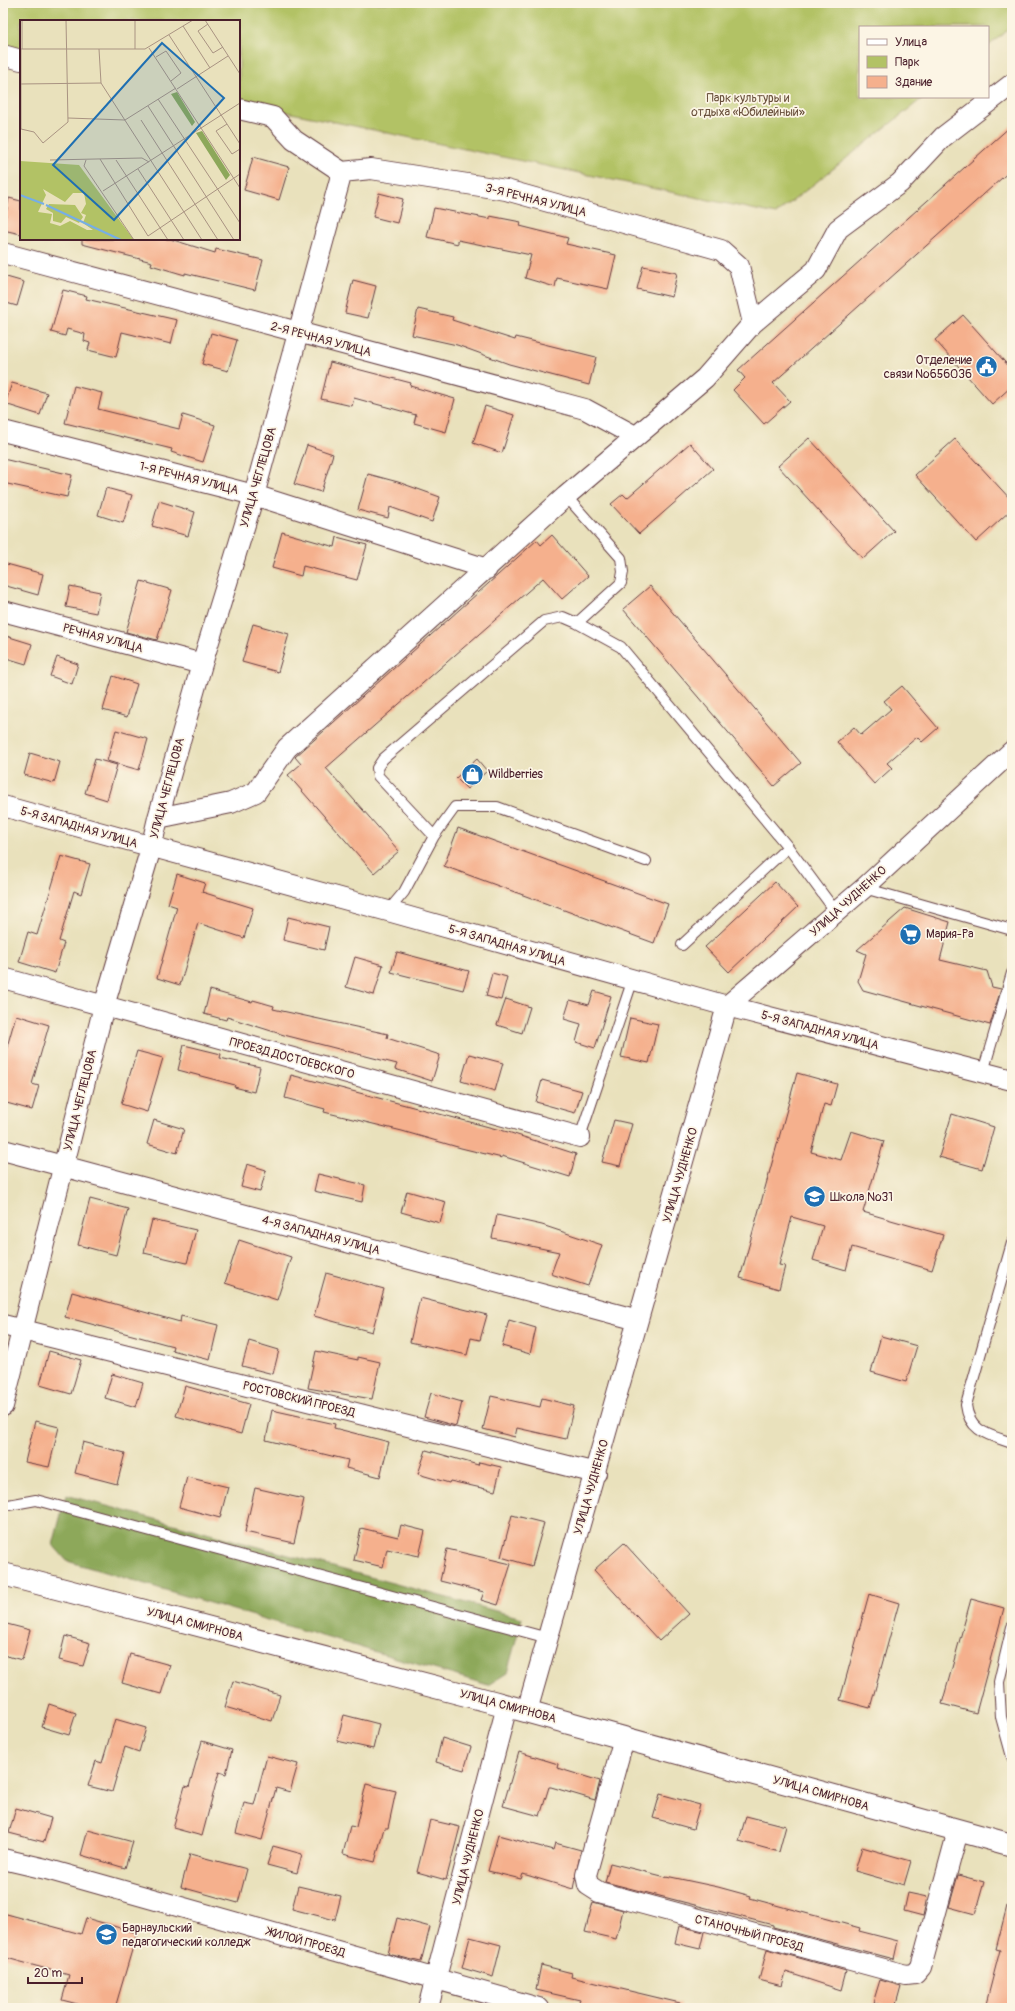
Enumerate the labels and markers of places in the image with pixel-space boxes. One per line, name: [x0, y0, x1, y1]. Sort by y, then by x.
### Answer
place label: Отделение связи №656036: [884, 353, 972, 382]
public building icon: Отделение связи №656036: [974, 354, 1000, 380]
shop icon: Wildberries: [459, 761, 485, 787]
place label: Wildberries: [488, 767, 544, 782]
supermarket icon: Мария-Ра: [898, 921, 924, 947]
place label: Мария-Ра: [926, 927, 974, 942]
school or university icon: Школа №31: [802, 1184, 828, 1210]
place label: Школа №31: [830, 1190, 893, 1205]
place label: Барнаульский педагогический колледж: [122, 1921, 251, 1950]
school or university icon: Барнаульский педагогический колледж: [93, 1922, 119, 1948]

